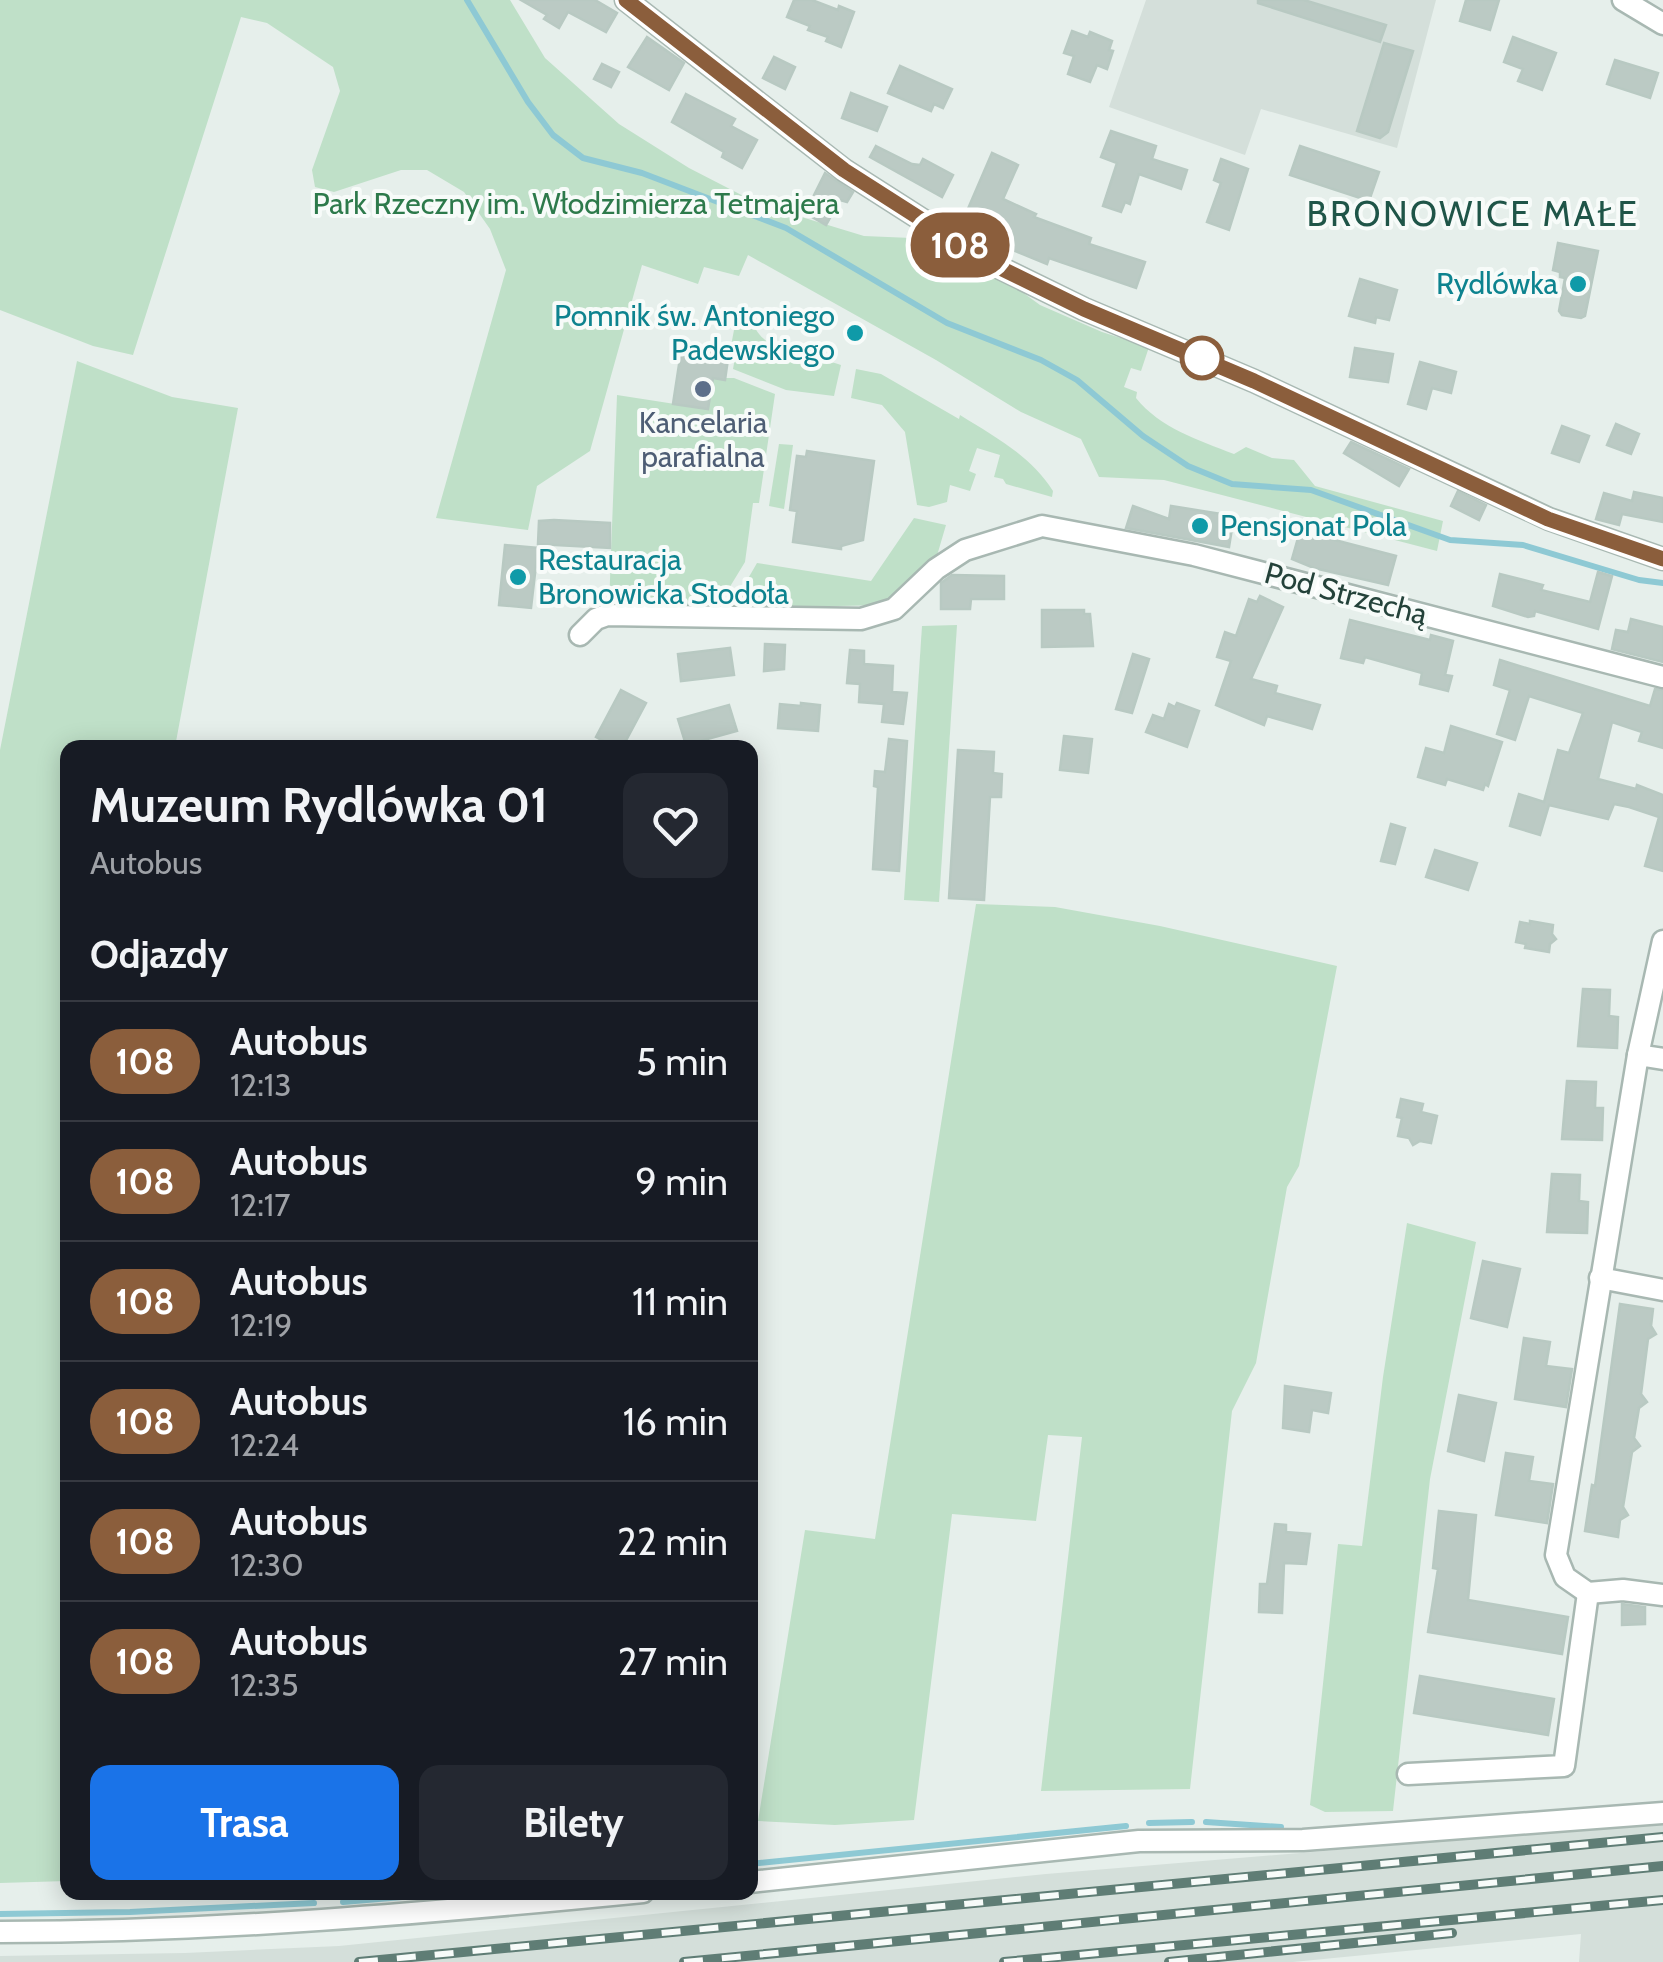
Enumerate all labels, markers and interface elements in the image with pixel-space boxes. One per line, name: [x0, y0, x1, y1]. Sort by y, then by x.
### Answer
park label: Park Rzeczny im. Włodzimierza Tetmajera: [313, 185, 840, 222]
district label: BRONOWICE MAŁE: [1306, 192, 1640, 235]
line badge: 108: [902, 212, 1018, 278]
text: 108: [931, 224, 989, 267]
place label: Rydlówka: [1436, 265, 1559, 302]
marker: Rydlówka: [1567, 273, 1589, 295]
place label: Pomnik św. Antoniego Padewskiego: [554, 297, 835, 368]
marker: Pomnik św. Antoniego Padewskiego: [844, 322, 866, 344]
unlabelled marker: [1181, 337, 1223, 379]
marker: Kancelaria parafialna: [692, 378, 714, 400]
place label: Kancelaria parafialna: [639, 404, 768, 475]
place label: Pensjonat Pola: [1220, 507, 1407, 544]
marker: Pensjonat Pola: [1189, 515, 1211, 537]
place label: Restauracja Bronowicka Stodoła: [538, 541, 789, 612]
street label: Pod Strzechą: [1261, 554, 1432, 633]
marker: Restauracja Bronowicka Stodoła: [507, 566, 529, 588]
button: heart: [623, 773, 728, 878]
text: Muzeum Rydlówka 01: [90, 776, 548, 834]
text: Autobus: [90, 843, 202, 882]
text: Odjazdy: [90, 931, 228, 978]
text: Autobus: [230, 1018, 368, 1065]
text: 5 min: [636, 1038, 728, 1085]
text: 108: [116, 1040, 174, 1083]
text: 12:13: [230, 1065, 292, 1104]
text: Autobus: [230, 1138, 368, 1185]
text: 9 min: [635, 1158, 728, 1205]
text: 108: [116, 1160, 174, 1203]
text: 12:17: [230, 1185, 290, 1224]
text: Autobus: [230, 1258, 368, 1305]
text: 11 min: [632, 1278, 728, 1325]
text: 108: [116, 1280, 174, 1323]
text: 12:19: [230, 1305, 292, 1344]
text: Autobus: [230, 1378, 368, 1425]
text: 16 min: [623, 1398, 728, 1445]
text: 108: [116, 1400, 174, 1443]
text: 12:24: [230, 1425, 299, 1464]
text: Autobus: [230, 1498, 368, 1545]
text: 22 min: [617, 1518, 728, 1565]
text: 108: [116, 1520, 174, 1563]
text: 12:30: [230, 1545, 304, 1584]
text: Autobus: [230, 1618, 368, 1665]
text: 27 min: [618, 1638, 728, 1685]
text: 108: [116, 1640, 174, 1683]
text: 12:35: [230, 1665, 298, 1704]
button: Trasa: [90, 1765, 399, 1880]
button: Bilety: [419, 1765, 728, 1880]

